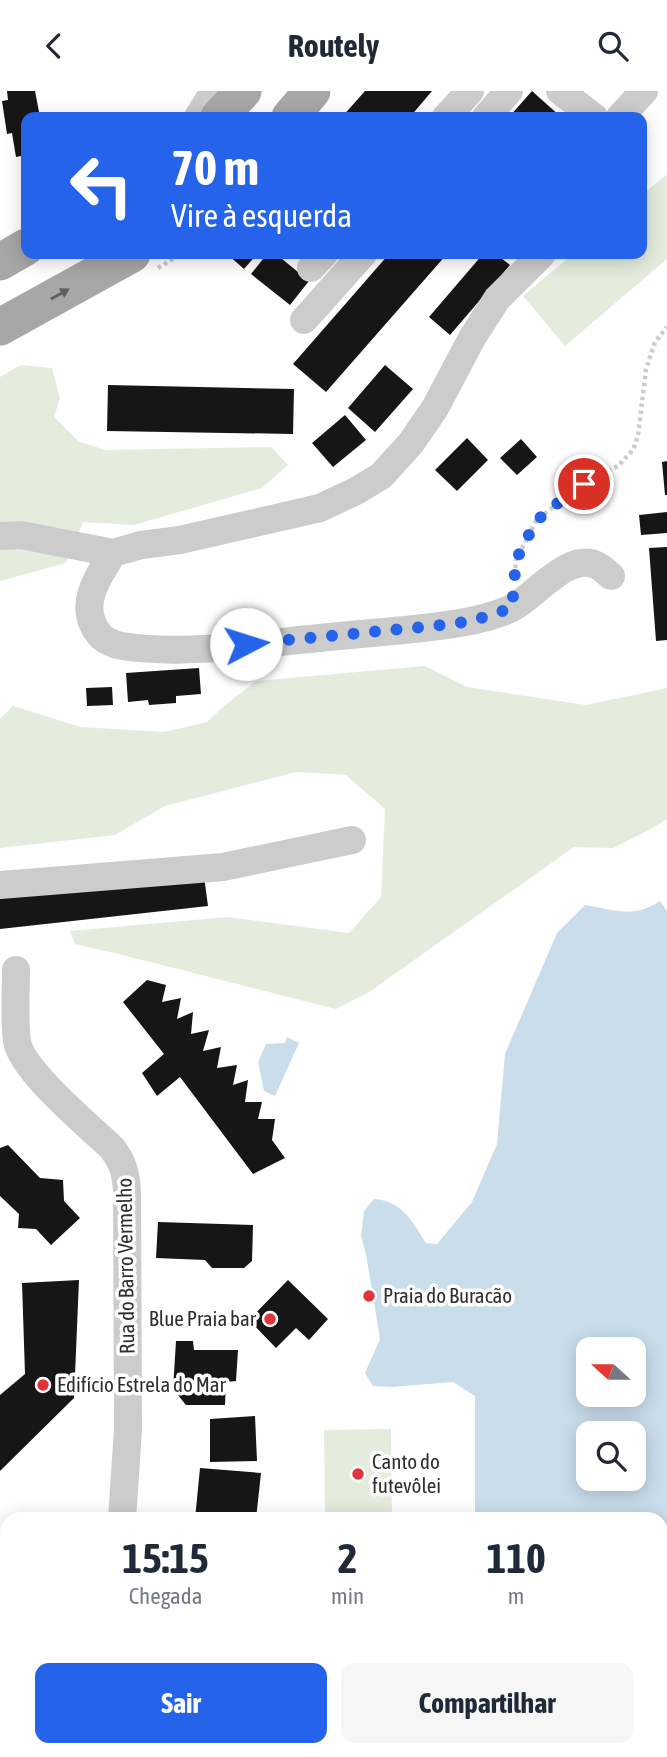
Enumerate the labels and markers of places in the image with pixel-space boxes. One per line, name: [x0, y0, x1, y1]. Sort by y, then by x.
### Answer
pin: [554, 454, 614, 514]
place label: Praia do Buracão: [383, 1283, 512, 1307]
marker: Praia do Buracão: [361, 1288, 377, 1304]
place label: Blue Praia bar: [149, 1306, 257, 1330]
marker: Blue Praia bar: [262, 1311, 278, 1327]
place label: Edifício Estrela do Mar: [57, 1372, 227, 1396]
marker: Edifício Estrela do Mar: [35, 1377, 51, 1393]
place label: Canto do futevôlei: [372, 1449, 441, 1497]
marker: Canto do futevôlei: [350, 1466, 366, 1482]

